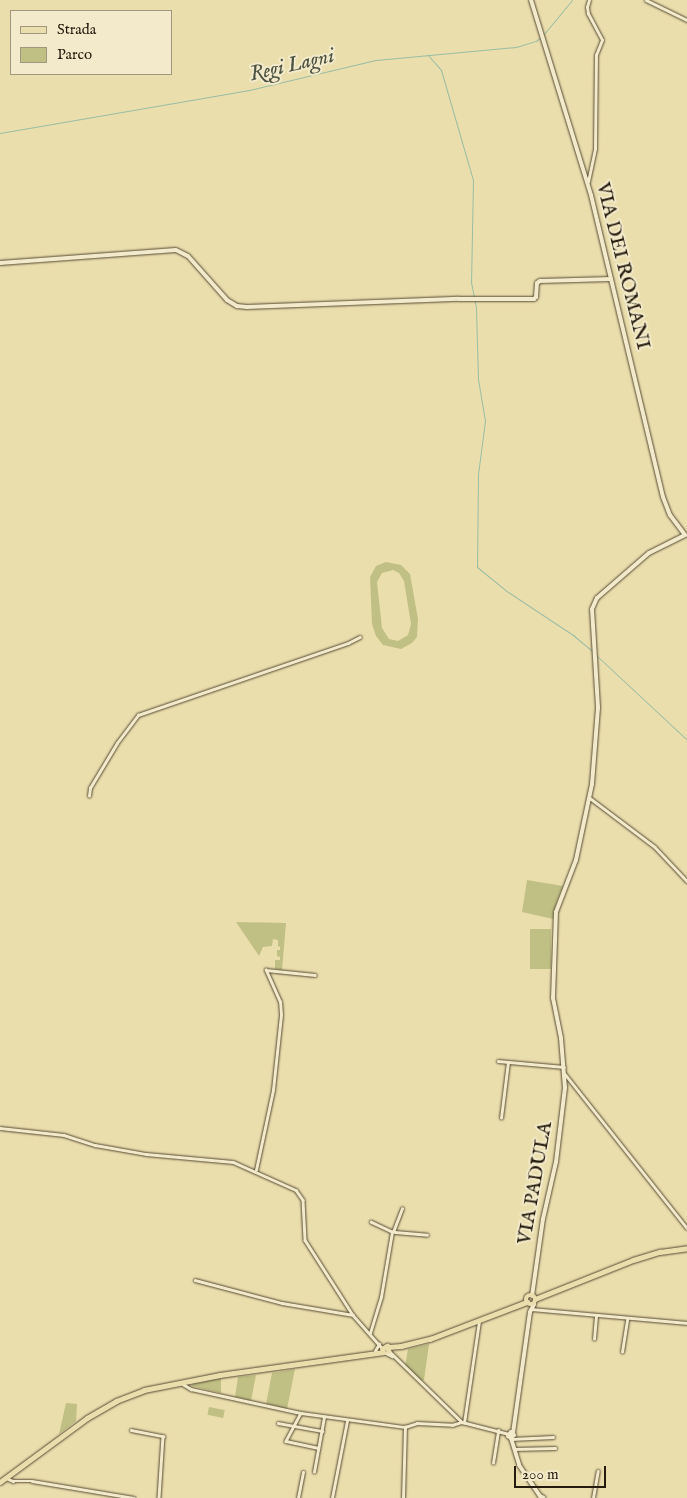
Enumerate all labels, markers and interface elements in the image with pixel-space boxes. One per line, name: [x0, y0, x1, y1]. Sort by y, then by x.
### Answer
legend: [10, 10, 172, 75]
text: Strada: [57, 20, 96, 39]
water label: Regi Lagni: [247, 44, 337, 88]
text: Parco: [57, 45, 92, 64]
street label: VIA DEI ROMANI: [591, 180, 655, 352]
street label: VIA PADULA: [512, 1120, 558, 1246]
scale bar: [517, 1456, 610, 1488]
text: 200 m: [522, 1465, 559, 1484]

